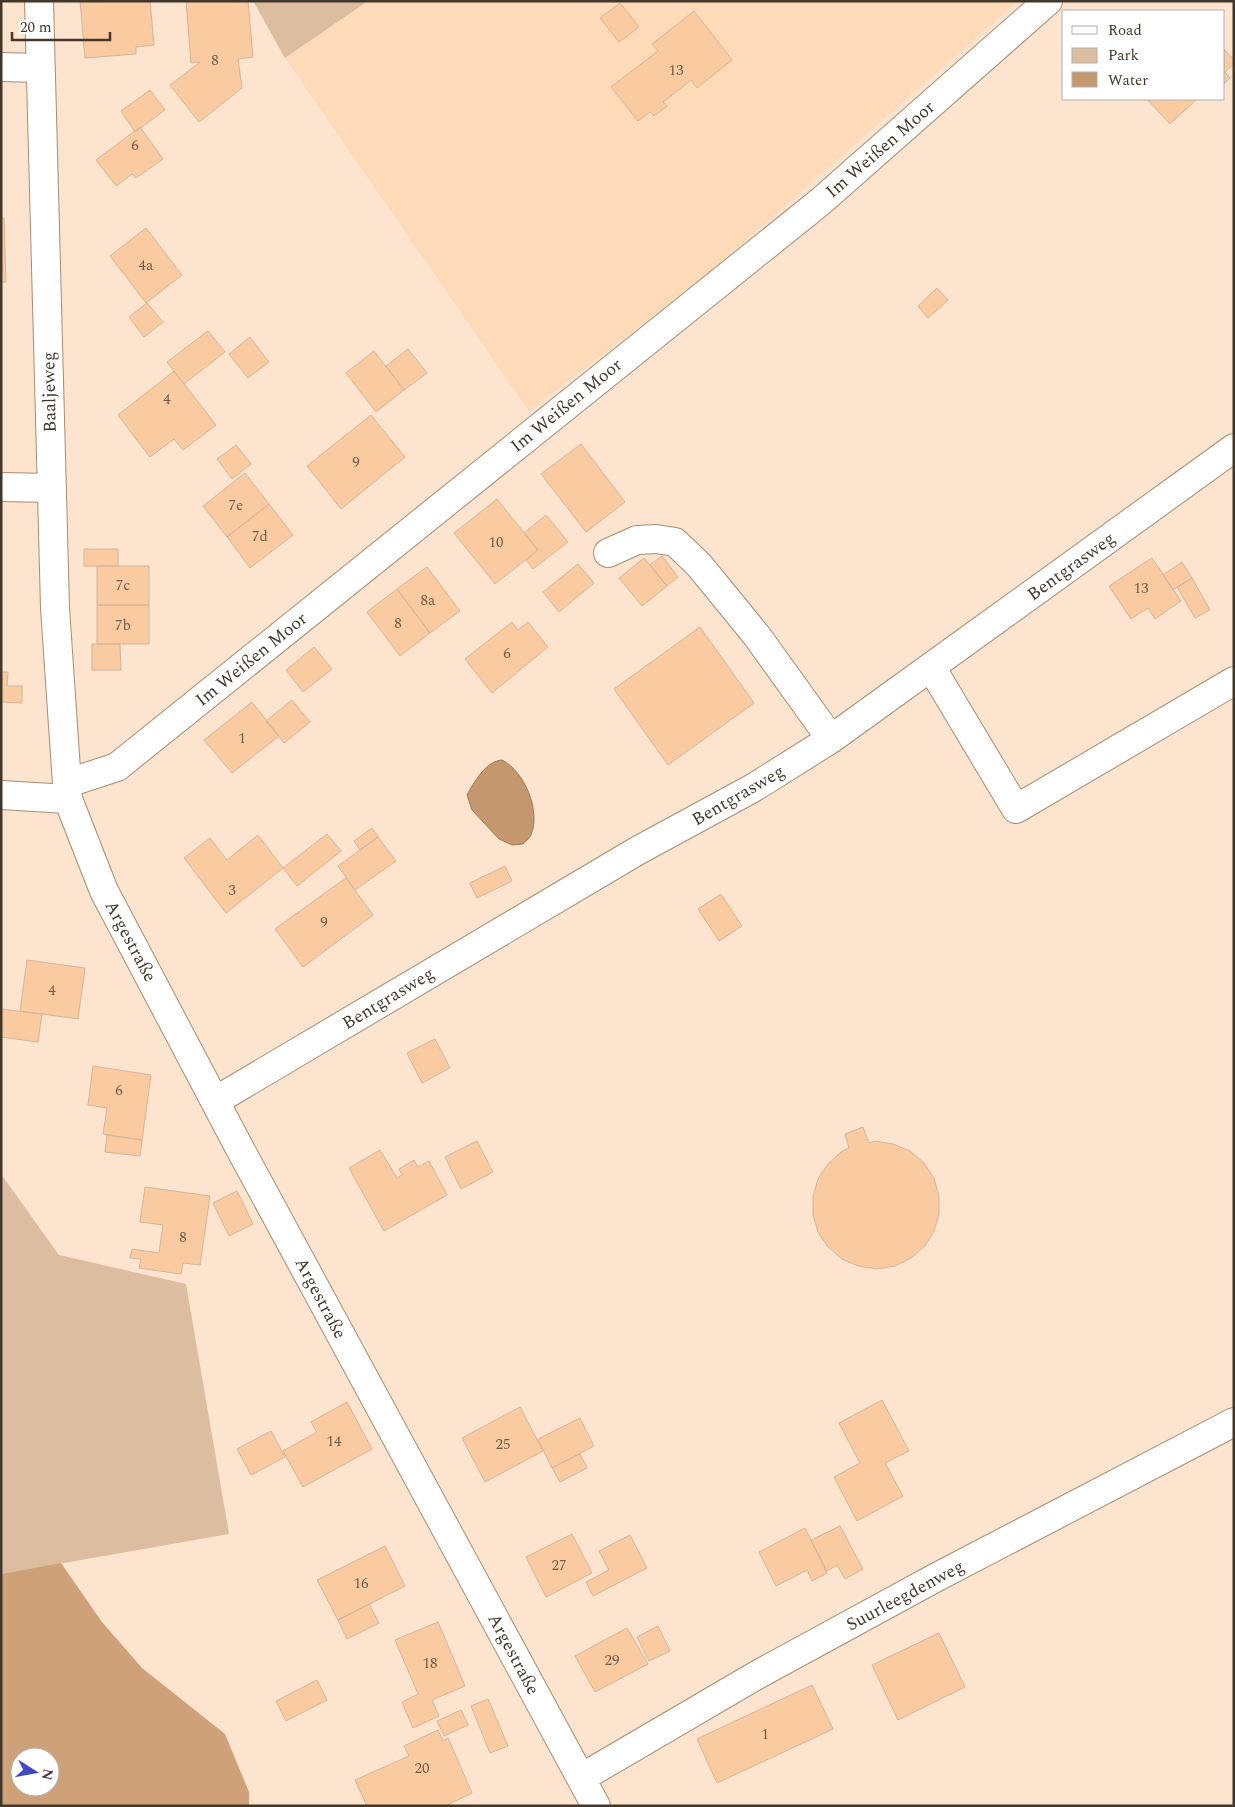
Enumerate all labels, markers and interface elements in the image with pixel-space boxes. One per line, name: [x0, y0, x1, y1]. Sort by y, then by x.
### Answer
scale bar: [12, 10, 110, 42]
legend: [1062, 10, 1225, 100]
text: 20 m: [20, 16, 52, 39]
text: Road: [1108, 19, 1142, 42]
text: Park: [1108, 44, 1139, 67]
house number: 8: [211, 49, 219, 72]
house number: 13: [668, 59, 684, 82]
text: Water: [1108, 69, 1148, 92]
street label: Im Weißen Moor: [820, 94, 941, 205]
house number: 6: [131, 134, 139, 157]
house number: 4a: [139, 254, 154, 277]
street label: Baaljeweg: [35, 351, 64, 433]
street label: Im Weißen Moor: [504, 352, 628, 459]
house number: 4: [163, 388, 171, 411]
house number: 9: [352, 451, 360, 474]
house number: 7e: [229, 494, 243, 517]
house number: 7d: [252, 525, 268, 548]
street label: Bentgrasweg: [1022, 525, 1121, 608]
house number: 10: [488, 531, 504, 554]
house number: 7c: [116, 574, 130, 597]
house number: 13: [1133, 577, 1149, 600]
house number: 8a: [421, 589, 436, 612]
street label: Im Weißen Moor: [189, 606, 313, 713]
house number: 8: [394, 612, 402, 635]
house number: 7b: [115, 614, 131, 637]
house number: 6: [503, 642, 511, 665]
house number: 1: [238, 727, 246, 750]
street label: Bentgrasweg: [687, 758, 790, 833]
house number: 3: [228, 879, 236, 902]
street label: Argestraße: [98, 896, 163, 987]
house number: 9: [320, 911, 328, 934]
street label: Bentgrasweg: [337, 960, 439, 1037]
house number: 4: [48, 979, 56, 1002]
house number: 6: [115, 1079, 123, 1102]
house number: 8: [179, 1226, 187, 1249]
street label: Argestraße: [288, 1253, 353, 1344]
house number: 14: [326, 1430, 342, 1453]
house number: 25: [495, 1433, 511, 1456]
street label: Suurleegdenweg: [841, 1553, 969, 1638]
house number: 27: [551, 1554, 567, 1577]
house number: 16: [353, 1572, 369, 1595]
street label: Argestraße: [481, 1609, 546, 1700]
house number: 29: [604, 1649, 620, 1672]
house number: 18: [422, 1652, 438, 1675]
house number: 1: [761, 1723, 769, 1746]
north arrow: [10, 1747, 60, 1797]
house number: 20: [414, 1757, 430, 1780]
text: N: [36, 1767, 59, 1782]

